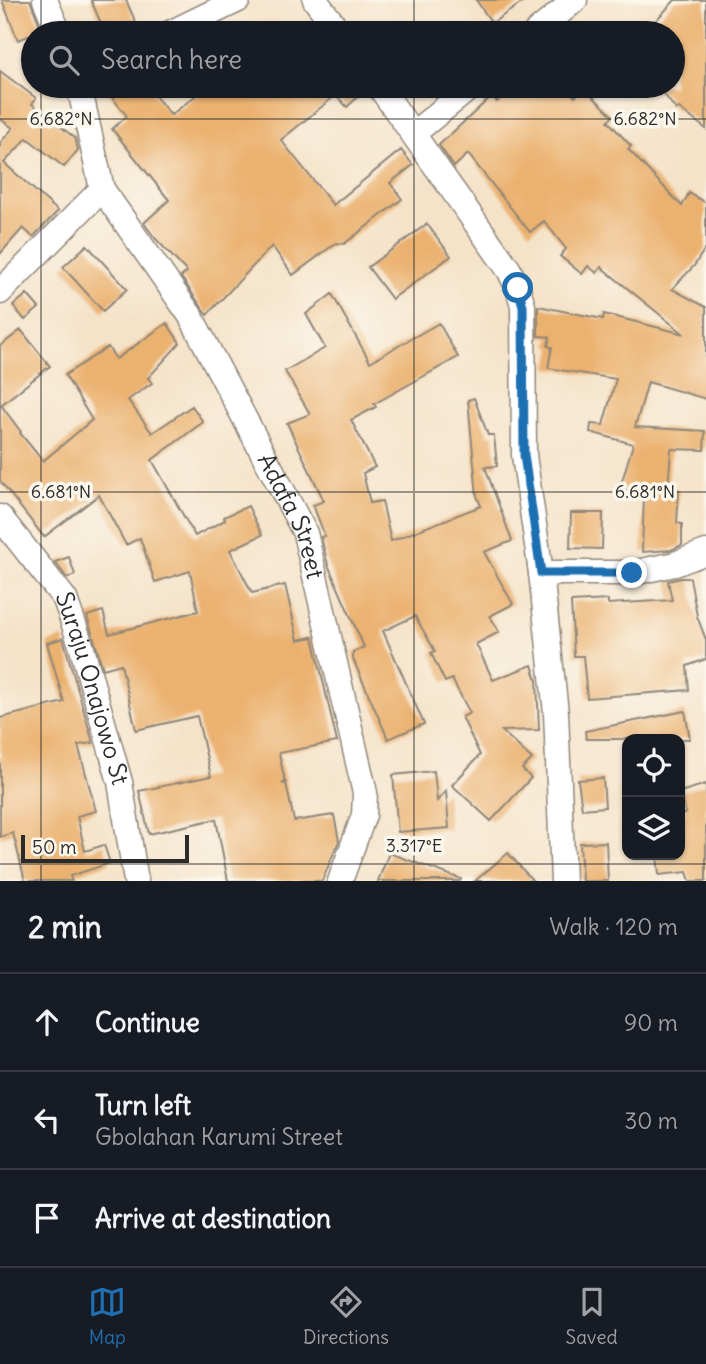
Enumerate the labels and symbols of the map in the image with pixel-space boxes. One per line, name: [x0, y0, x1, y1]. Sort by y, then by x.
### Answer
text: 6.682°N: [29, 107, 93, 130]
text: 6.682°N: [613, 107, 677, 130]
route start: [502, 272, 533, 303]
street label: Adafa Street: [252, 448, 331, 581]
text: 6.681°N: [31, 480, 91, 503]
text: 6.681°N: [615, 480, 675, 503]
route end: [616, 557, 647, 588]
street label: Suraju Onajowo St: [50, 588, 136, 788]
scale bar: [21, 832, 189, 864]
text: 3.317°E: [386, 834, 442, 857]

